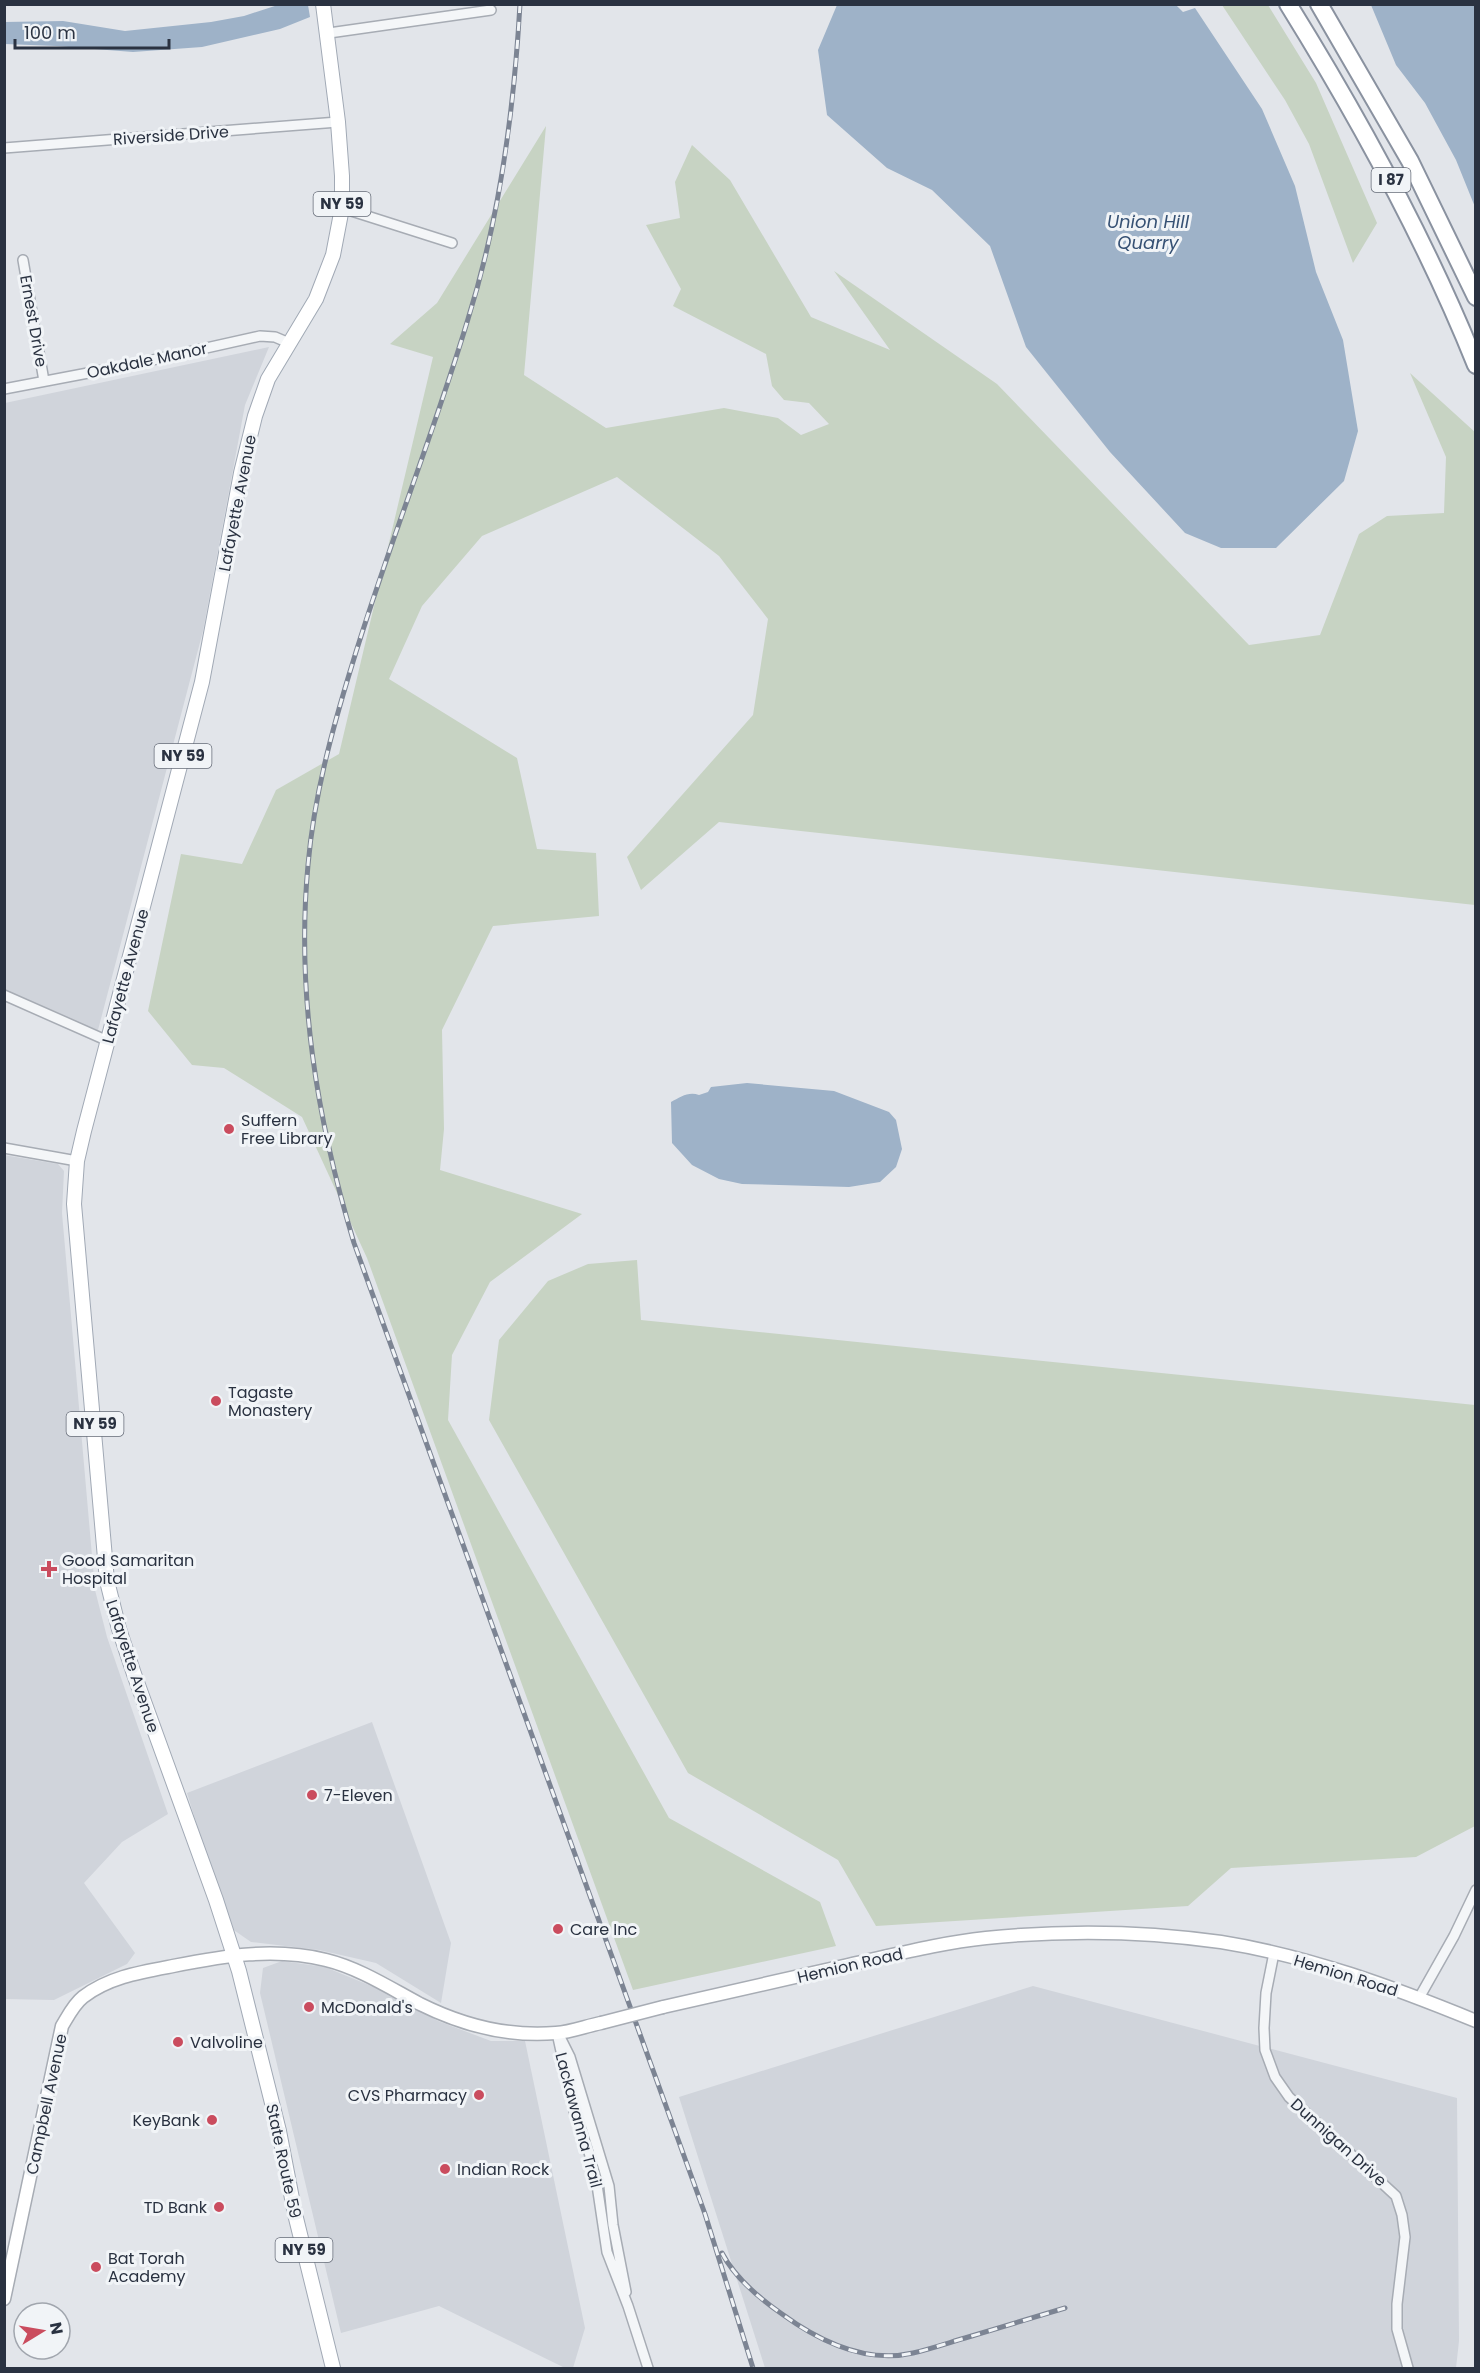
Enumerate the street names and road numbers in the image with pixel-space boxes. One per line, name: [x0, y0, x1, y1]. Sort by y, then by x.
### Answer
street label: Riverside Drive: [112, 120, 230, 151]
road number: I 87: [1372, 168, 1410, 192]
road number: NY 59: [314, 192, 370, 216]
street label: Ernest Drive: [14, 273, 53, 369]
street label: Oakdale Manor: [85, 337, 209, 384]
street label: Lafayette Avenue: [213, 433, 262, 573]
road number: NY 59: [154, 744, 212, 768]
street label: Lafayette Avenue: [96, 906, 155, 1046]
road number: NY 59: [66, 1412, 124, 1436]
street label: Lafayette Avenue: [100, 1597, 165, 1736]
street label: Hemion Road: [795, 1942, 905, 1989]
street label: Hemion Road: [1291, 1949, 1401, 2002]
street label: Campbell Avenue: [20, 2031, 73, 2177]
street label: Lackawanna Trail: [549, 2050, 608, 2190]
street label: Dunnigan Drive: [1286, 2093, 1392, 2192]
street label: State Route 59: [260, 2102, 307, 2220]
road number: NY 59: [276, 2238, 332, 2262]

